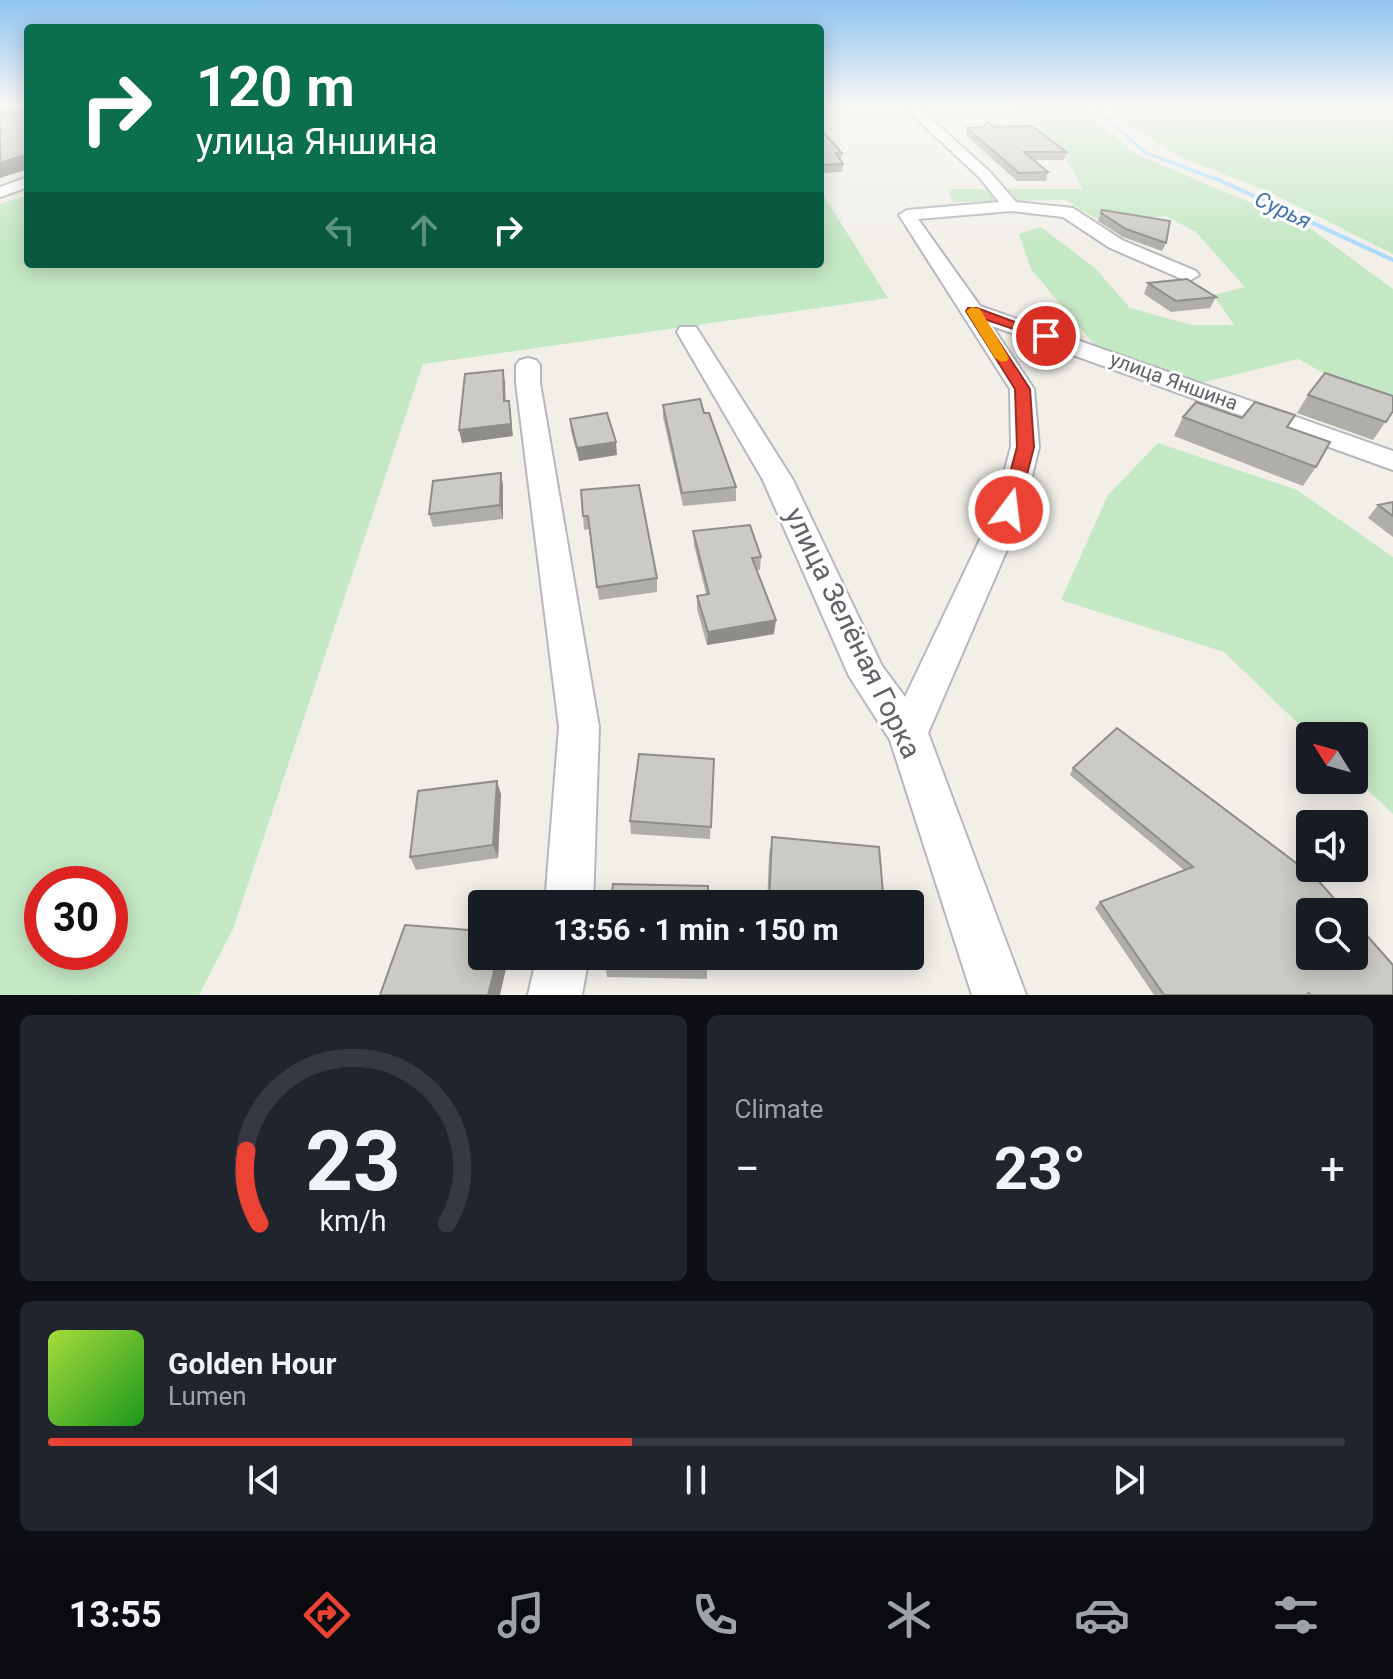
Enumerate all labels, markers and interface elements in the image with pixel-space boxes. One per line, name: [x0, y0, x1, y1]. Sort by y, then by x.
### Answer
text: 120 m: [196, 54, 355, 120]
icon: right: [64, 56, 168, 160]
text: улица Яншина: [196, 121, 438, 163]
water label: Сурья: [1251, 186, 1315, 234]
icon: left: [318, 208, 362, 252]
icon: ahead: [402, 208, 446, 252]
icon: right: [486, 208, 530, 252]
pin: [1012, 302, 1080, 370]
icon: arrive: [1024, 314, 1068, 358]
street label: улица Яншина: [1107, 347, 1241, 415]
position arrow: [967, 468, 1051, 552]
street label: улица Зелёная Горка: [778, 502, 928, 764]
north arrow: [1296, 722, 1368, 794]
map controls: [1296, 722, 1368, 970]
button: sound: [1296, 810, 1368, 882]
speed limit sign: 30: [24, 866, 128, 970]
button: search: [1296, 898, 1368, 970]
text: 13:56 · 1 min · 150 m: [553, 912, 839, 947]
text: Climate: [735, 1094, 823, 1124]
text: 23: [306, 1113, 401, 1210]
text: 23°: [994, 1133, 1086, 1204]
text: −: [735, 1143, 760, 1195]
text: +: [1320, 1143, 1345, 1195]
text: km/h: [320, 1204, 387, 1238]
text: Golden Hour: [168, 1346, 337, 1381]
text: Lumen: [168, 1381, 247, 1411]
icon: previous: [242, 1458, 286, 1502]
icon: pause: [674, 1458, 718, 1502]
icon: next: [1107, 1458, 1151, 1502]
icon: directions: [299, 1587, 355, 1643]
icon: music: [493, 1587, 549, 1643]
icon: phone: [687, 1587, 743, 1643]
icon: climate: [881, 1587, 937, 1643]
icon: car: [1074, 1587, 1130, 1643]
icon: filters: [1268, 1587, 1324, 1643]
text: 13:55: [69, 1594, 162, 1636]

